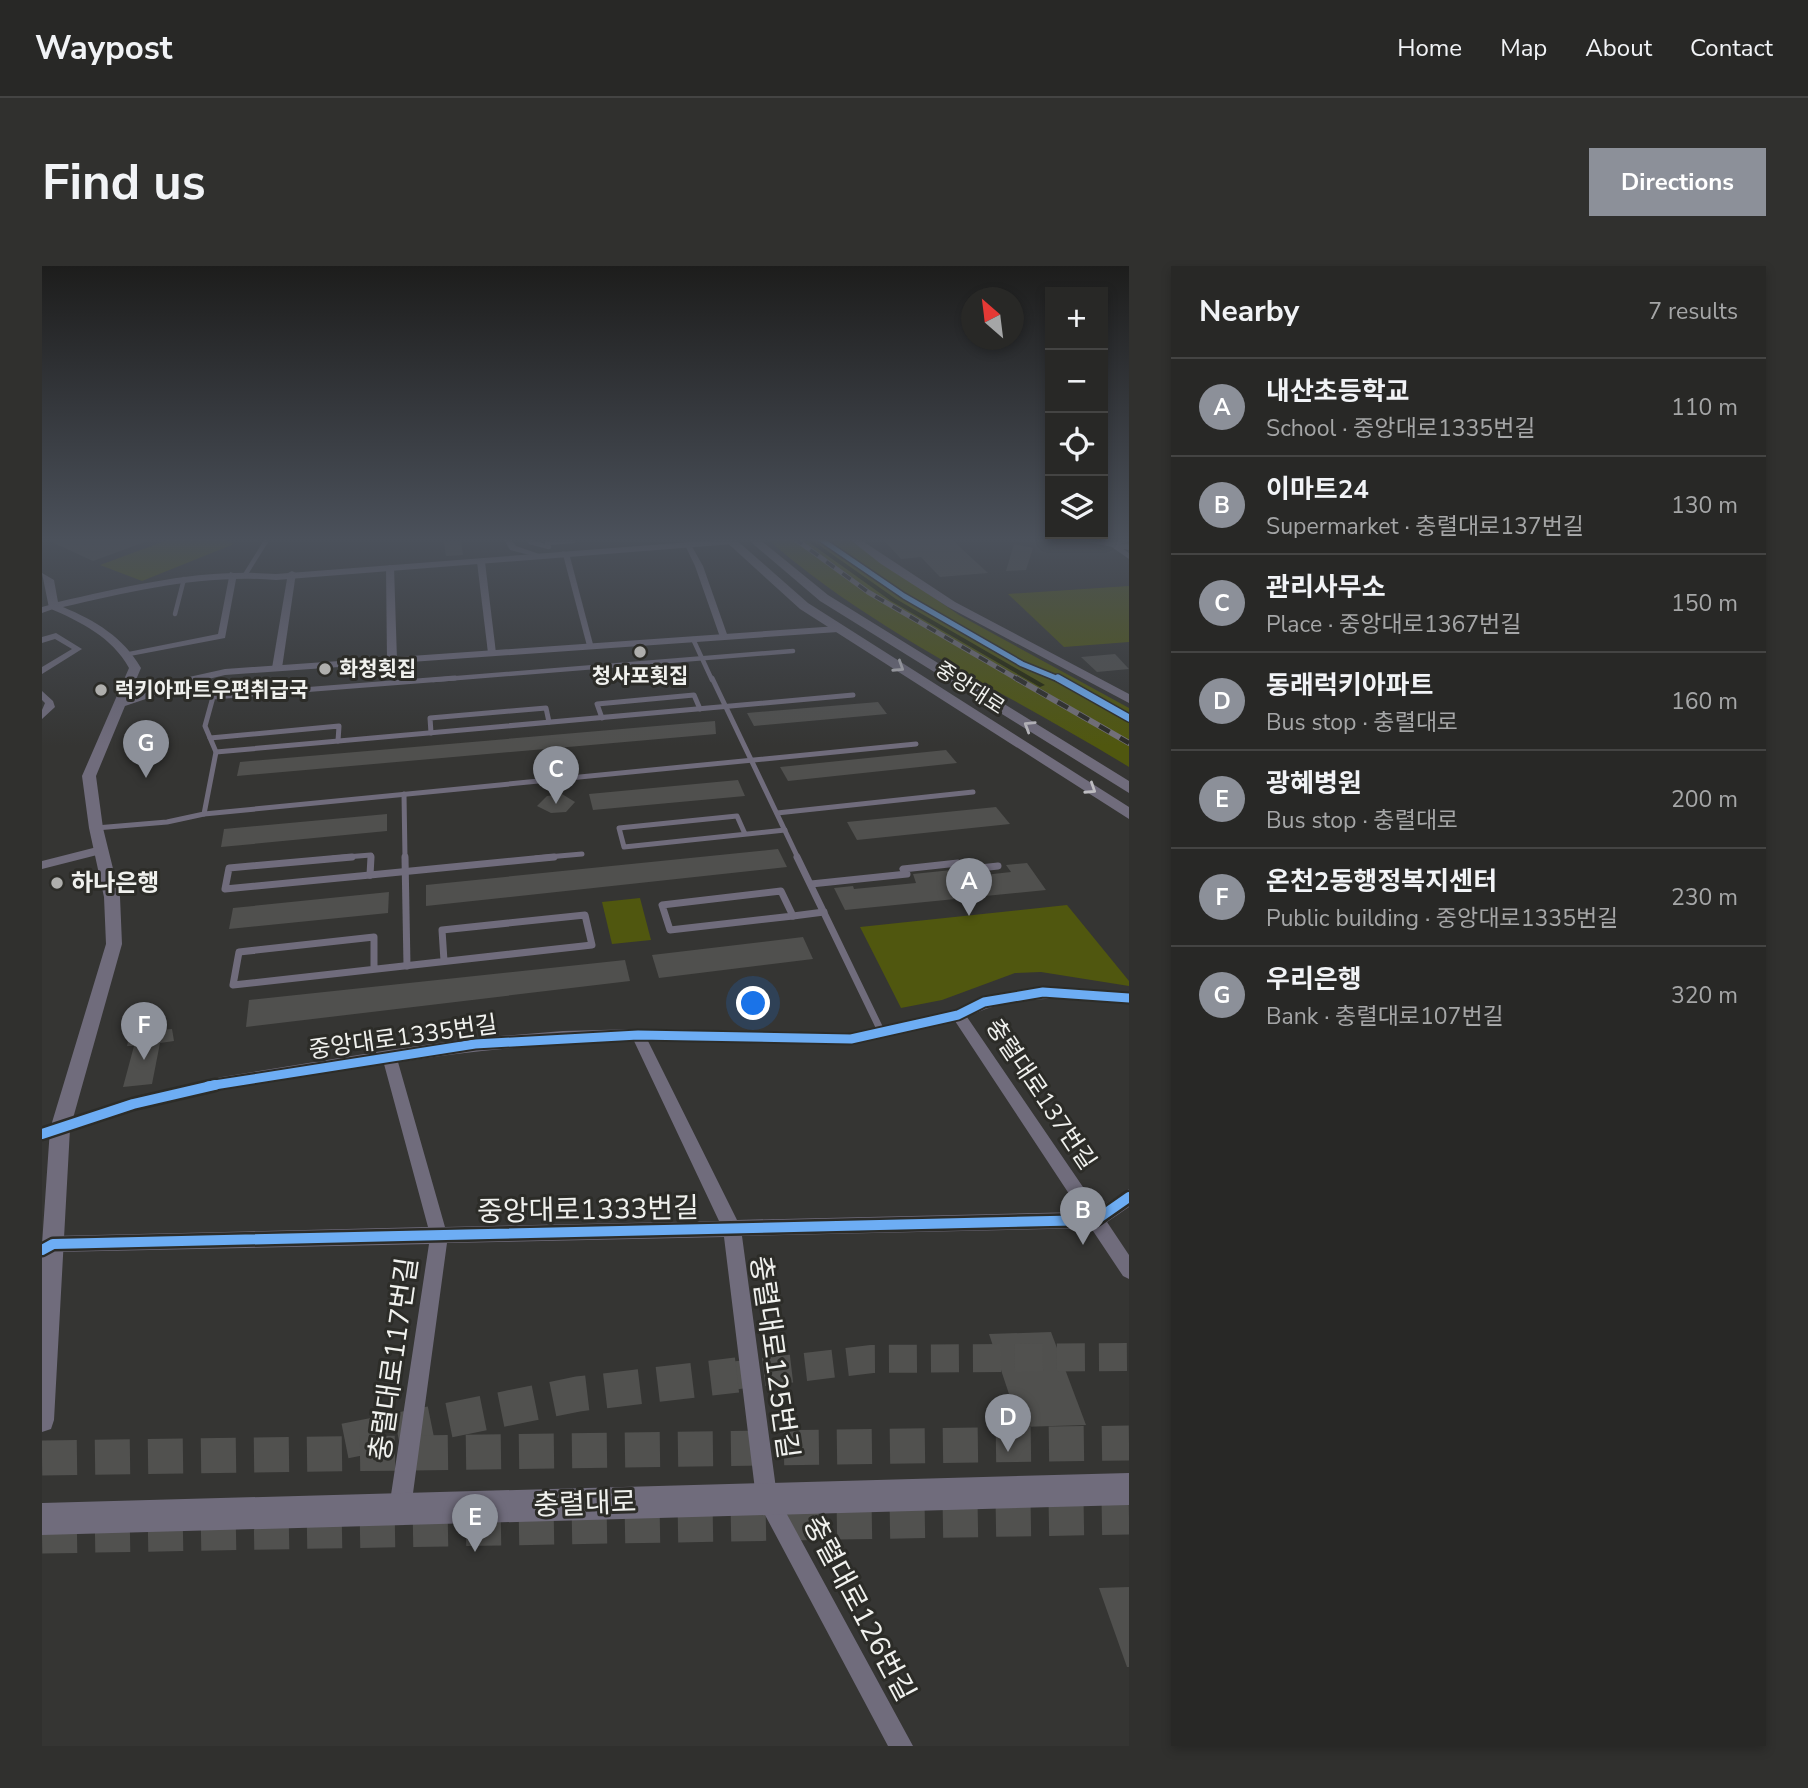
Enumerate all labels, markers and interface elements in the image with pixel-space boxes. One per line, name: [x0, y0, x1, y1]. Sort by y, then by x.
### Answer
text: Waypost: [35, 26, 172, 71]
text: Home: [1397, 32, 1462, 64]
text: Map: [1500, 32, 1547, 64]
text: About: [1585, 32, 1652, 64]
text: Contact: [1690, 32, 1773, 64]
button: Directions: [1589, 148, 1766, 216]
text: Find us: [42, 149, 206, 216]
north arrow: [961, 287, 1024, 350]
map controls: [1045, 287, 1108, 539]
button: +: [1045, 287, 1108, 350]
text: Nearby: [1199, 291, 1299, 332]
text: 7 results: [1648, 296, 1738, 327]
button: −: [1045, 350, 1108, 413]
text: 내산초등학교: [1266, 374, 1410, 409]
text: A: [1213, 392, 1231, 423]
text: 110 m: [1671, 392, 1738, 423]
button: locate: [1045, 413, 1108, 476]
text: School · 중앙대로1335번길: [1266, 413, 1535, 444]
text: 이마트24: [1266, 472, 1369, 507]
button: layers: [1045, 476, 1108, 539]
text: B: [1214, 490, 1230, 521]
text: 130 m: [1671, 490, 1738, 521]
text: Supermarket · 충렬대로137번길: [1266, 511, 1584, 542]
text: 관리사무소: [1266, 570, 1386, 605]
text: C: [1214, 588, 1230, 619]
text: 150 m: [1671, 588, 1738, 619]
text: Place · 중앙대로1367번길: [1266, 609, 1521, 640]
marker: 청사포횟집: [632, 644, 648, 660]
place label: 화청횟집: [339, 655, 416, 683]
street label: 중앙대로: [930, 655, 1010, 721]
one-way arrow: [891, 659, 904, 672]
marker: 화청횟집: [317, 661, 333, 677]
place label: 청사포횟집: [592, 662, 688, 690]
text: 동래럭키아파트: [1266, 668, 1433, 703]
place label: 럭키아파트우편취급국: [115, 676, 308, 704]
marker: 럭키아파트우편취급국: [93, 682, 109, 698]
text: D: [1213, 686, 1231, 717]
text: 160 m: [1671, 686, 1738, 717]
text: Bus stop · 충렬대로: [1266, 707, 1458, 738]
pin: G: [123, 720, 169, 778]
one-way arrow: [1024, 721, 1037, 734]
pin: C: [533, 746, 579, 804]
text: 광혜병원: [1266, 766, 1362, 801]
one-way arrow: [1083, 781, 1096, 794]
text: E: [1215, 784, 1229, 815]
text: 200 m: [1671, 784, 1738, 815]
text: Bus stop · 충렬대로: [1266, 805, 1458, 836]
pin: A: [946, 858, 992, 916]
text: 온천2동행정복지센터: [1266, 864, 1497, 899]
place label: 하나은행: [71, 867, 159, 899]
marker: 하나은행: [49, 875, 65, 891]
text: F: [1216, 882, 1228, 913]
text: 230 m: [1671, 882, 1738, 913]
text: Public building · 중앙대로1335번길: [1266, 903, 1618, 934]
text: 우리은행: [1266, 962, 1362, 997]
text: G: [1214, 980, 1230, 1011]
text: 320 m: [1671, 980, 1738, 1011]
your location: [736, 986, 770, 1020]
text: Bank · 충렬대로107번길: [1266, 1001, 1504, 1032]
pin: F: [121, 1002, 167, 1060]
street label: 중앙대로1335번길: [307, 1008, 499, 1066]
street label: 충렬대로137번길: [979, 1012, 1103, 1176]
pin: B: [1060, 1187, 1106, 1245]
street label: 중앙대로1333번길: [477, 1189, 699, 1231]
street label: 충렬대로125번길: [741, 1253, 807, 1461]
street label: 충렬대로117번길: [361, 1255, 427, 1463]
pin: D: [985, 1394, 1031, 1452]
street label: 충렬대로: [533, 1483, 637, 1525]
pin: E: [452, 1494, 498, 1552]
street label: 충렬대로126번길: [794, 1509, 924, 1708]

